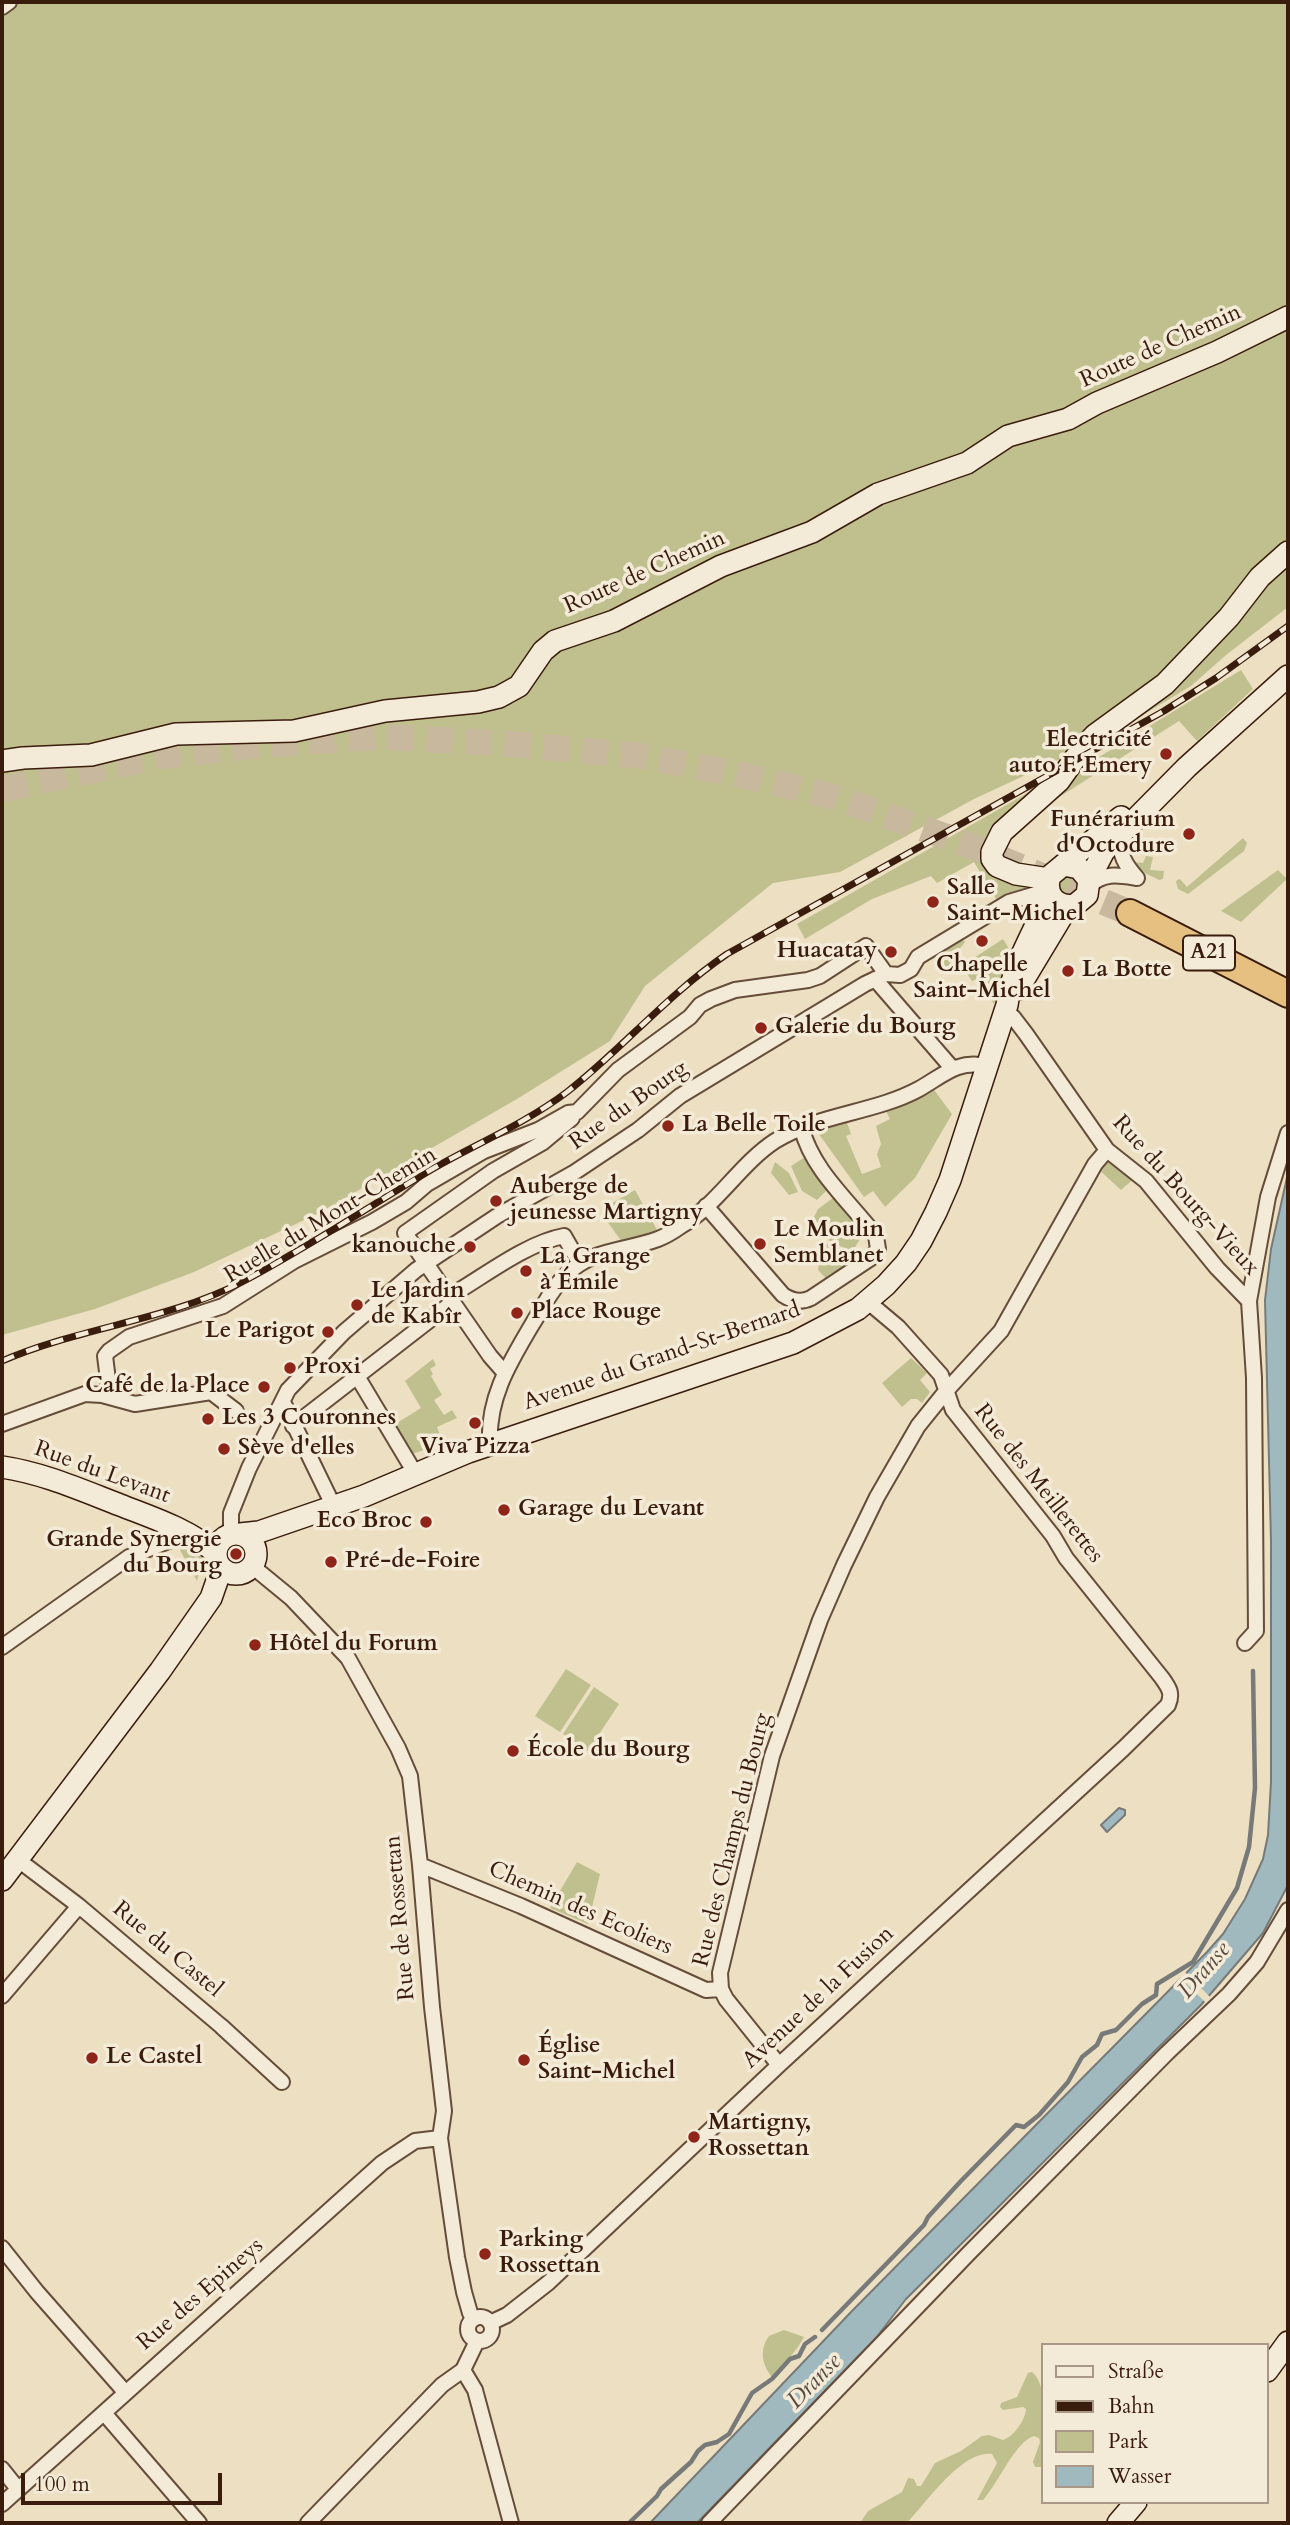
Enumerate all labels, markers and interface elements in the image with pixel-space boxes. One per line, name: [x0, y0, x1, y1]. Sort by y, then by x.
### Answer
street label: Route de Chemin: [1076, 299, 1246, 395]
street label: Route de Chemin: [560, 525, 730, 621]
place label: Electricité auto F. Emery: [1009, 727, 1152, 781]
marker: Electricité auto F. Emery: [1158, 746, 1174, 762]
place label: Funérarium d'Octodure: [1050, 807, 1175, 861]
marker: Funérarium d'Octodure: [1181, 826, 1197, 842]
place label: Salle Saint-Michel: [947, 875, 1084, 929]
marker: Salle Saint-Michel: [925, 894, 941, 910]
marker: Chapelle Saint-Michel: [974, 933, 990, 949]
road number: A21: [1183, 936, 1235, 970]
place label: Huacatay: [777, 938, 877, 966]
marker: Huacatay: [883, 944, 899, 960]
place label: Chapelle Saint-Michel: [913, 952, 1051, 1006]
place label: La Botte: [1082, 957, 1172, 985]
marker: La Botte: [1060, 963, 1076, 979]
place label: Galerie du Bourg: [775, 1014, 955, 1042]
marker: Galerie du Bourg: [753, 1020, 769, 1036]
street label: Rue du Bourg: [564, 1055, 694, 1157]
street label: Rue du Bourg-Vieux: [1106, 1110, 1264, 1282]
place label: La Belle Toile: [682, 1112, 826, 1140]
marker: La Belle Toile: [660, 1118, 676, 1134]
street label: Ruelle du Mont-Chemin: [220, 1142, 442, 1290]
place label: Auberge de jeunesse Martigny: [510, 1174, 703, 1228]
marker: Auberge de jeunesse Martigny: [488, 1193, 504, 1209]
place label: Le Moulin Semblanet: [774, 1217, 884, 1271]
place label: kanouche: [352, 1233, 456, 1261]
marker: Le Moulin Semblanet: [752, 1236, 768, 1252]
marker: kanouche: [462, 1239, 478, 1255]
place label: La Grange à Émile: [540, 1244, 651, 1298]
marker: La Grange à Émile: [518, 1263, 534, 1279]
place label: Le Jardin de Kabîr: [371, 1278, 465, 1332]
marker: Le Jardin de Kabîr: [349, 1297, 365, 1313]
street label: Avenue du Grand-St-Bernard: [520, 1297, 804, 1417]
place label: Place Rouge: [531, 1299, 661, 1327]
marker: Place Rouge: [509, 1305, 525, 1321]
place label: Le Parigot: [205, 1318, 314, 1346]
marker: Le Parigot: [320, 1324, 336, 1340]
place label: Proxi: [304, 1354, 361, 1382]
marker: Proxi: [282, 1360, 298, 1376]
place label: Café de la Place: [85, 1373, 250, 1401]
marker: Café de la Place: [256, 1379, 272, 1395]
street label: Rue des Meillerettes: [967, 1399, 1109, 1569]
place label: Les 3 Couronnes: [222, 1405, 396, 1433]
marker: Les 3 Couronnes: [200, 1411, 216, 1427]
marker: Viva Pizza: [467, 1415, 483, 1431]
place label: Viva Pizza: [420, 1434, 530, 1462]
place label: Sève d'elles: [238, 1435, 355, 1463]
street label: Rue du Levant: [30, 1436, 174, 1510]
marker: Sève d'elles: [216, 1441, 232, 1457]
place label: Garage du Levant: [518, 1496, 704, 1524]
marker: Garage du Levant: [496, 1502, 512, 1518]
place label: Eco Broc: [316, 1508, 412, 1536]
marker: Eco Broc: [418, 1514, 434, 1530]
place label: Grande Synergie du Bourg: [46, 1527, 222, 1581]
marker: Grande Synergie du Bourg: [228, 1546, 244, 1562]
place label: Pré-de-Foire: [345, 1548, 480, 1576]
marker: Pré-de-Foire: [323, 1554, 339, 1570]
place label: Hôtel du Forum: [269, 1631, 438, 1659]
marker: Hôtel du Forum: [247, 1637, 263, 1653]
street label: Rue des Champs du Bourg: [688, 1710, 778, 1970]
place label: École du Bourg: [527, 1737, 690, 1765]
marker: École du Bourg: [505, 1743, 521, 1759]
street label: Rue de Rossettan: [380, 1834, 422, 2002]
street label: Chemin des Ecoliers: [484, 1856, 676, 1962]
street label: Rue du Castel: [106, 1896, 228, 2004]
street label: Avenue de la Fusion: [738, 1921, 900, 2075]
water label: Dranse: [1173, 1937, 1237, 2005]
place label: Église Saint-Michel: [538, 2033, 675, 2087]
place label: Le Castel: [106, 2044, 202, 2072]
marker: Le Castel: [84, 2050, 100, 2066]
marker: Église Saint-Michel: [516, 2052, 532, 2068]
place label: Martigny, Rossettan: [708, 2110, 811, 2164]
marker: Martigny, Rossettan: [686, 2129, 702, 2145]
place label: Parking Rossettan: [499, 2227, 600, 2281]
street label: Rue des Epineys: [132, 2233, 270, 2357]
marker: Parking Rossettan: [477, 2246, 493, 2262]
legend: [1042, 2343, 1269, 2504]
water label: Dranse: [782, 2348, 848, 2416]
text: Straße: [1108, 2357, 1164, 2386]
text: Bahn: [1108, 2392, 1155, 2421]
text: Park: [1108, 2427, 1148, 2456]
scale bar: [24, 2458, 226, 2502]
text: Wasser: [1108, 2462, 1172, 2491]
text: 100 m: [34, 2470, 90, 2499]

